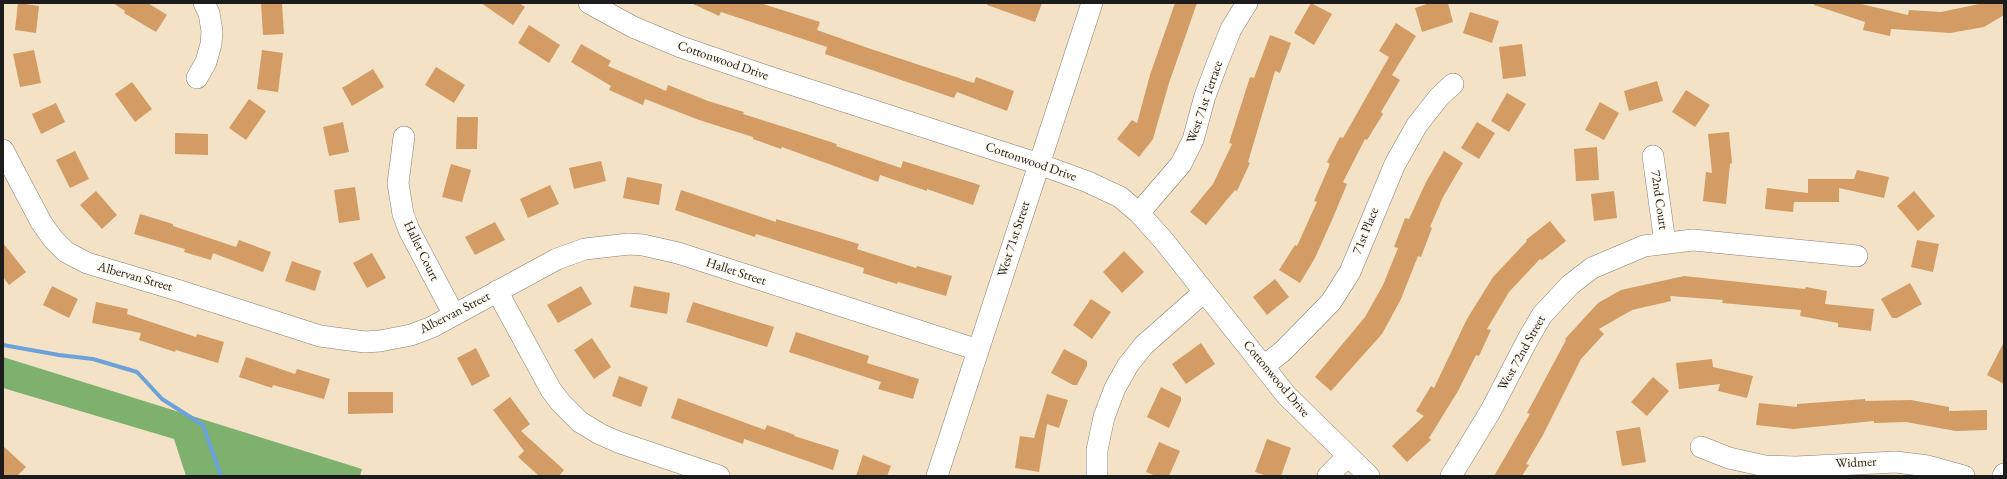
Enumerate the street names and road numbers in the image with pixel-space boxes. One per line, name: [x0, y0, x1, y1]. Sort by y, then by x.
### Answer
street label: Cottonwood Drive: [675, 38, 771, 84]
street label: West 71st Terrace: [1184, 59, 1226, 145]
street label: Cottonwood Drive: [983, 139, 1079, 185]
street label: 72nd Court: [1647, 169, 1671, 231]
street label: West 71st Street: [994, 199, 1034, 279]
street label: 71st Place: [1350, 205, 1382, 257]
street label: Hallet Court: [400, 219, 442, 283]
street label: Hallet Street: [704, 255, 768, 289]
street label: Albervan Street: [96, 259, 174, 295]
street label: Albervan Street: [417, 289, 493, 337]
street label: West 72nd Street: [1495, 313, 1549, 393]
street label: Cottonwood Drive: [1239, 338, 1313, 420]
street label: Widmer: [1835, 454, 1877, 472]

